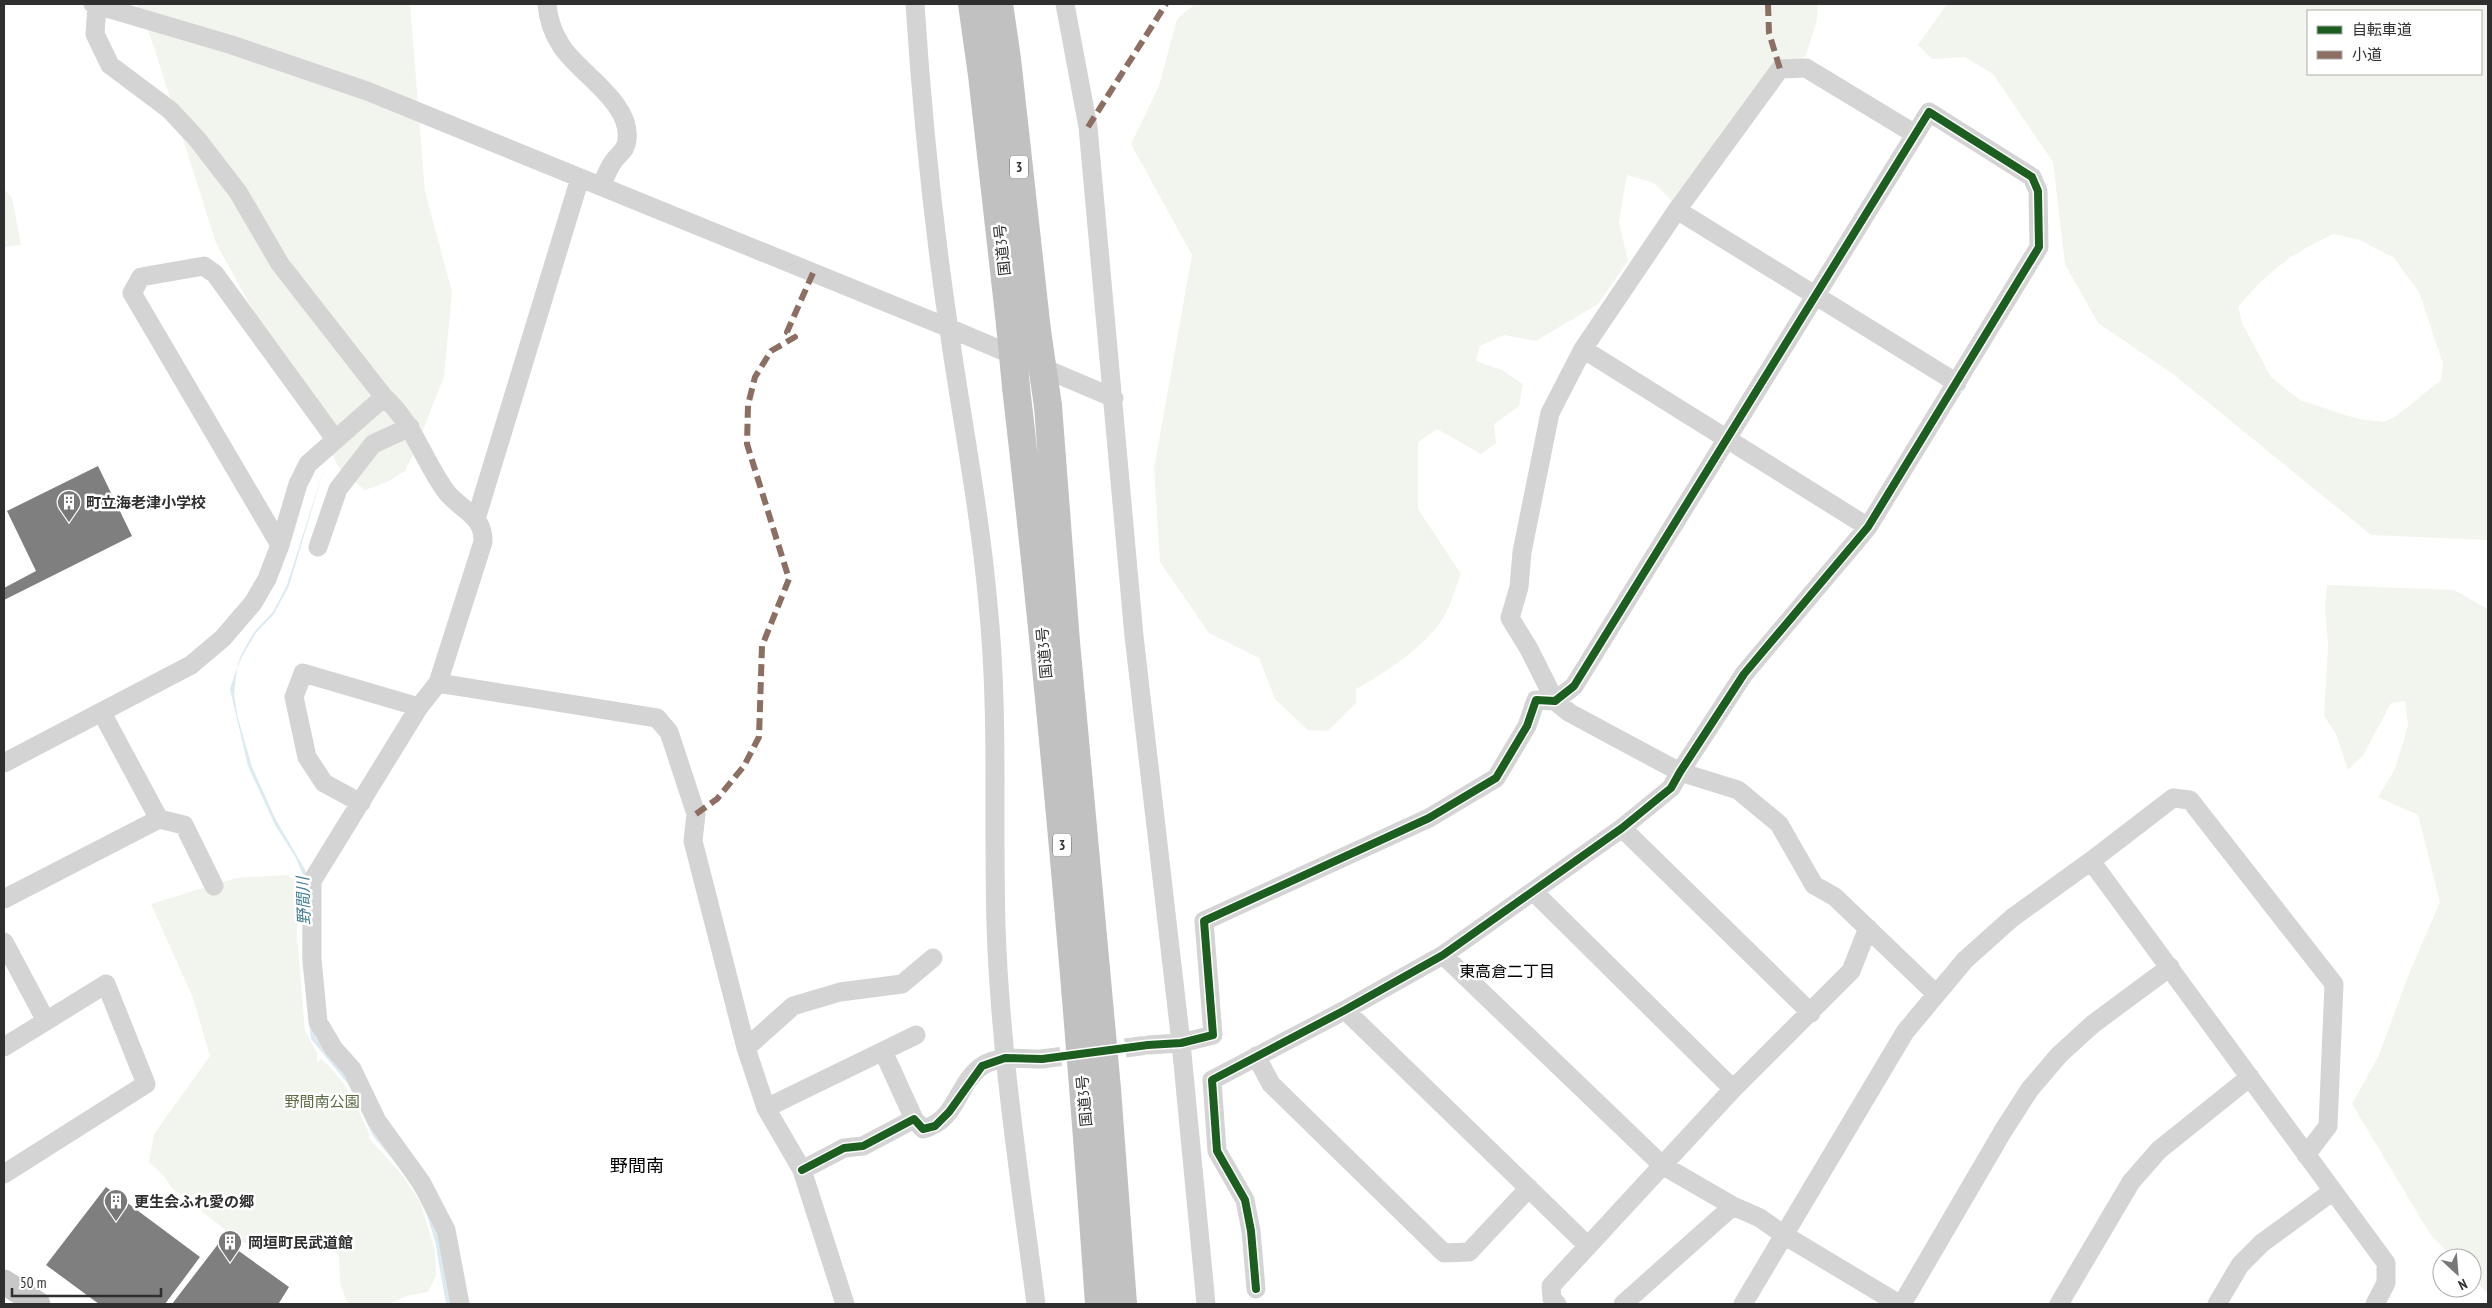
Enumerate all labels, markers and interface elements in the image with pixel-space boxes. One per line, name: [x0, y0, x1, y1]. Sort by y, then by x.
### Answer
legend: [2307, 10, 2482, 75]
text: 自転車道: [2352, 20, 2412, 39]
text: 小道: [2352, 45, 2382, 64]
road number: 3: [1010, 156, 1028, 178]
street label: 国道3号: [990, 223, 1014, 277]
building icon: 町立海老津小学校: [56, 489, 82, 523]
place label: 町立海老津小学校: [86, 493, 206, 512]
street label: 国道3号: [1032, 626, 1056, 680]
road number: 3: [1053, 834, 1071, 856]
water label: 野間川: [292, 875, 314, 925]
district label: 東高倉二丁目: [1459, 961, 1555, 981]
street label: 国道3号: [1072, 1074, 1096, 1128]
park label: 野間南公園: [284, 1092, 360, 1111]
district label: 野間南: [610, 1154, 664, 1177]
building icon: 更生会ふれ愛の郷: [103, 1188, 129, 1222]
place label: 更生会ふれ愛の郷: [134, 1192, 254, 1211]
building icon: 岡垣町民武道館: [217, 1229, 243, 1263]
place label: 岡垣町民武道館: [248, 1233, 353, 1252]
north arrow: [2432, 1248, 2482, 1298]
scale bar: [12, 1266, 161, 1298]
text: 50 m: [20, 1273, 46, 1292]
text: N: [2455, 1275, 2470, 1294]

